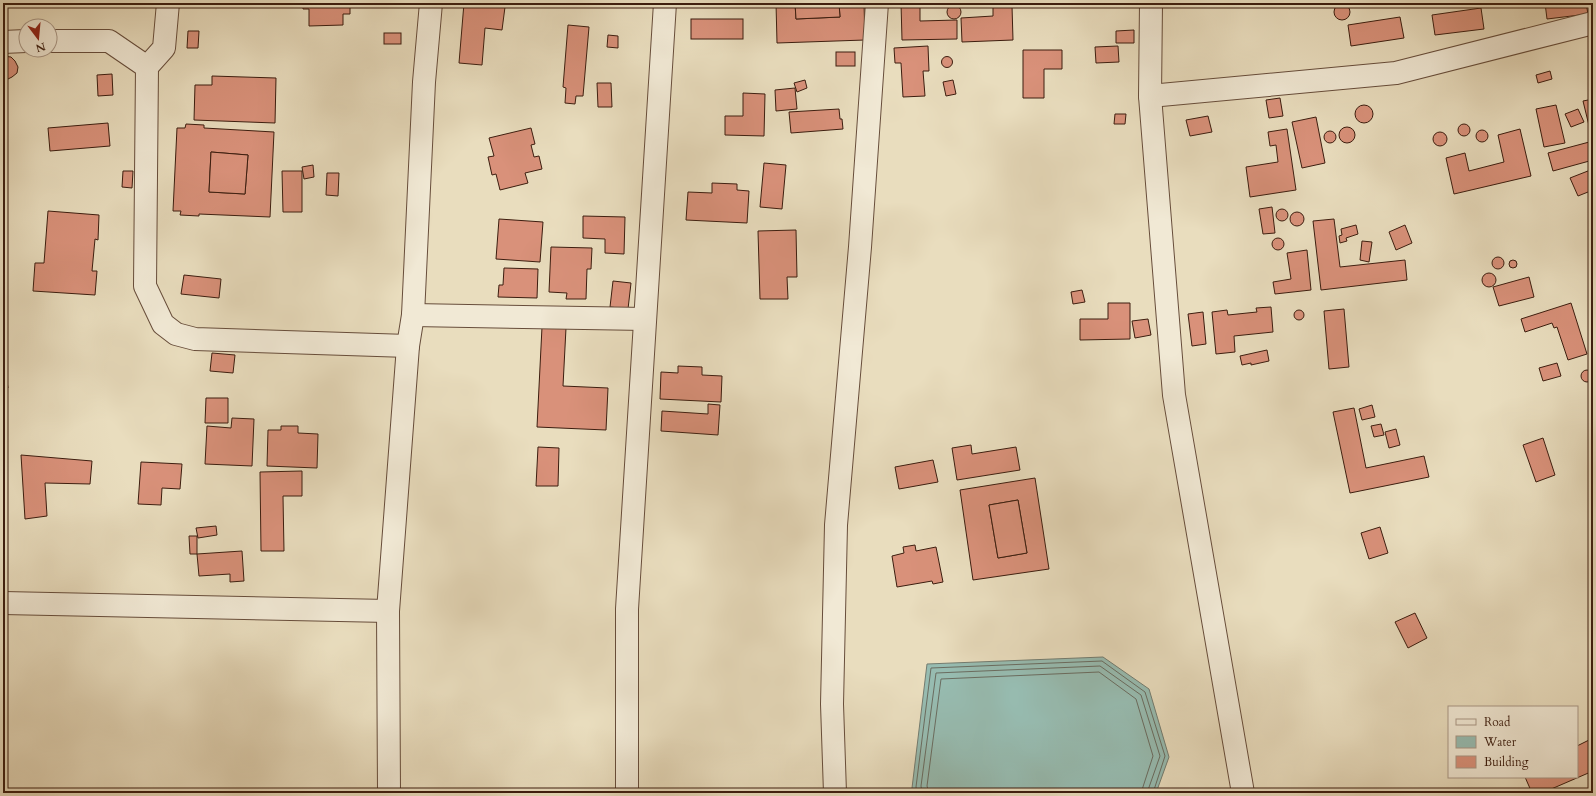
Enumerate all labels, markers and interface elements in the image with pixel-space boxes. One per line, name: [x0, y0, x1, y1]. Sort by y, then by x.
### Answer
north arrow: [18, 18, 58, 58]
text: N: [34, 39, 47, 56]
legend: [1448, 706, 1578, 778]
text: Road: [1484, 714, 1511, 730]
text: Water: [1483, 734, 1517, 750]
text: Building: [1484, 754, 1529, 770]

